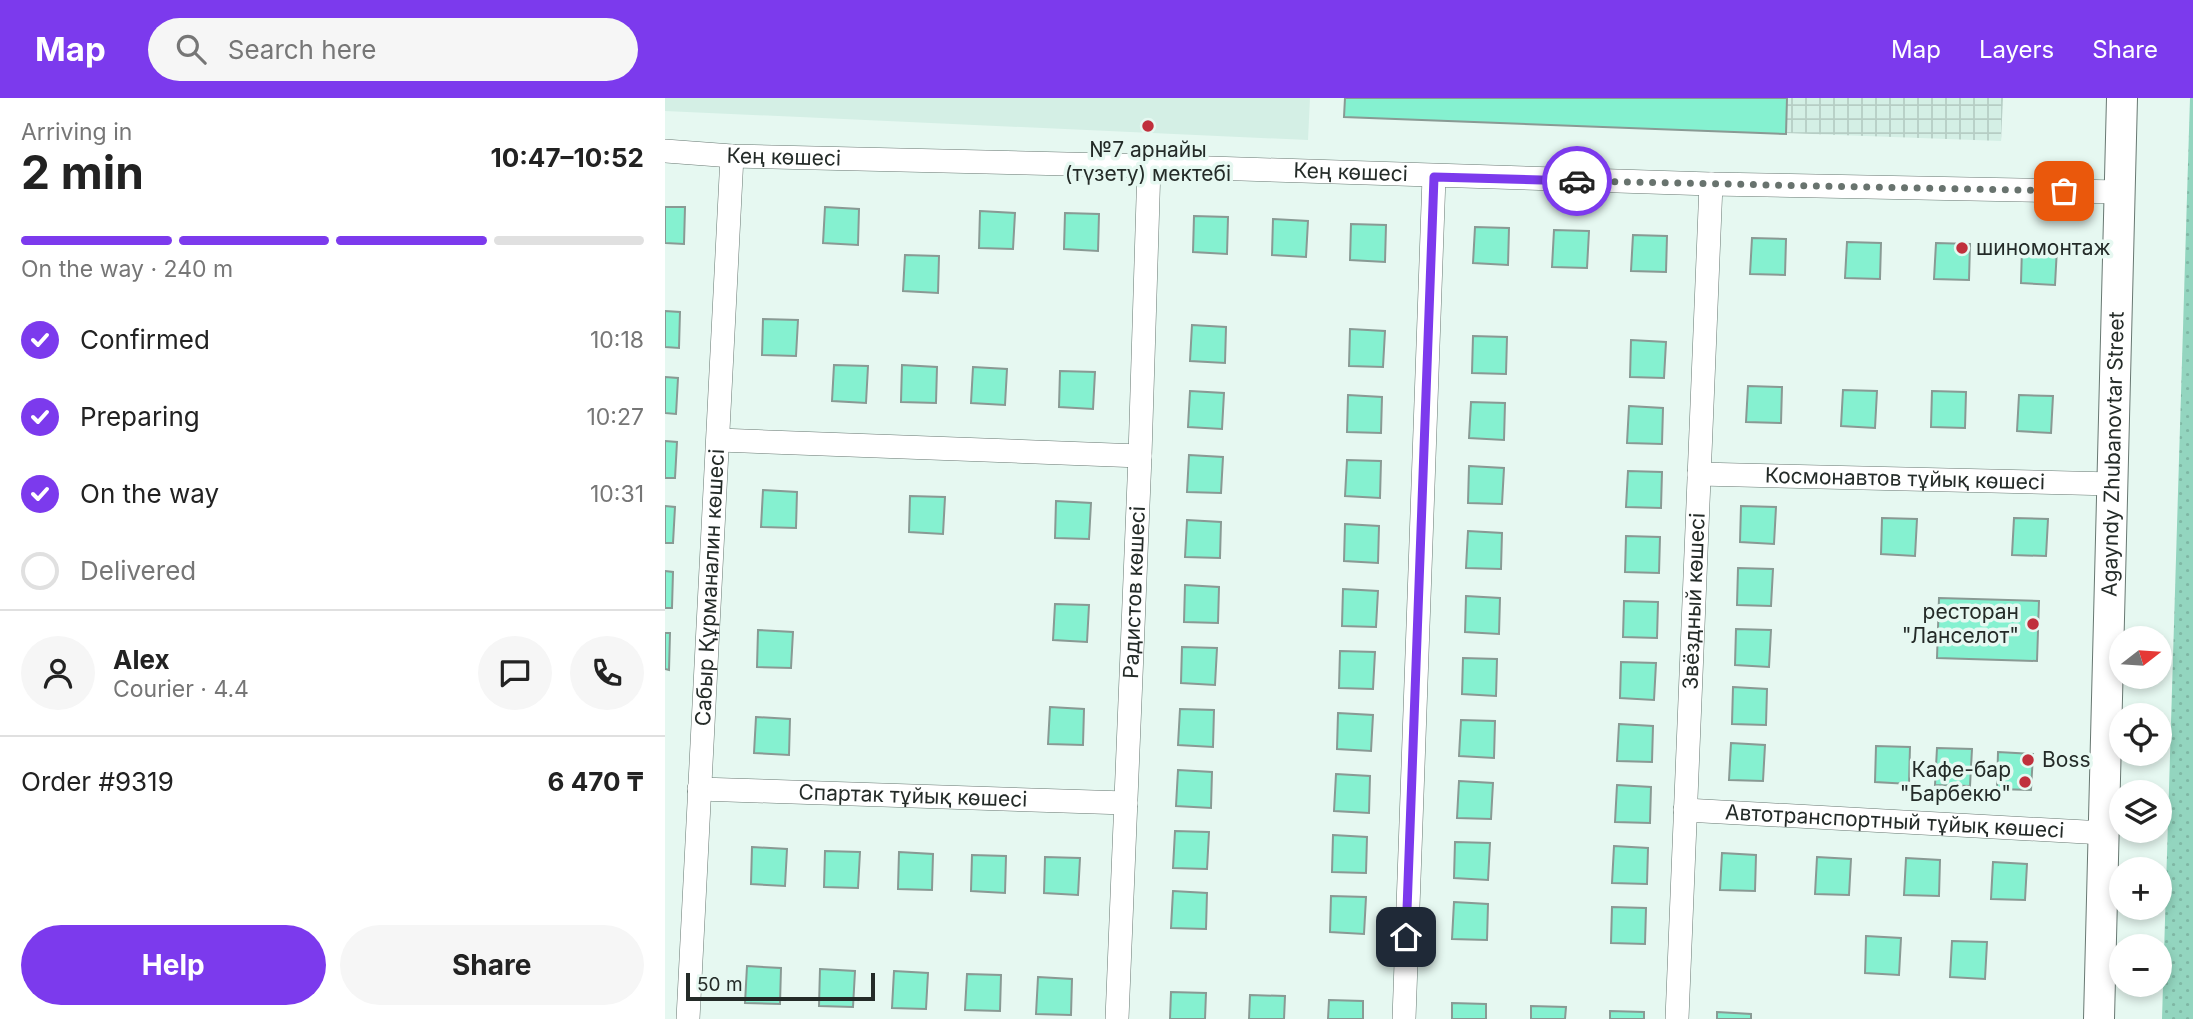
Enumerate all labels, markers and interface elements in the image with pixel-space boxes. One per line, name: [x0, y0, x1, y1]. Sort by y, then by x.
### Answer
search box: [148, 18, 638, 81]
text: Map: [35, 29, 106, 69]
icon: search: [172, 30, 210, 68]
text: Search here: [228, 34, 376, 65]
text: Map: [1891, 35, 1941, 64]
text: Layers: [1979, 35, 2054, 64]
text: Share: [2092, 35, 2158, 64]
text: Arriving in: [21, 118, 132, 146]
marker: №7 арнайы (түзету) мектебі: [1140, 118, 1156, 134]
place label: №7 арнайы (түзету) мектебі: [1065, 137, 1231, 186]
text: 10:47–10:52: [490, 142, 644, 173]
street label: Кең көшесі: [726, 143, 841, 171]
text: 2 min: [21, 144, 144, 200]
courier: [1542, 146, 1612, 216]
street label: Кең көшесі: [1293, 158, 1408, 186]
pin: [2034, 161, 2094, 221]
icon: car: [1558, 162, 1596, 200]
icon: bag: [2045, 172, 2083, 210]
place label: шиномонтаж: [1976, 235, 2110, 260]
marker: шиномонтаж: [1954, 240, 1970, 256]
text: On the way · 240 m: [21, 255, 233, 283]
street label: Agayndy Zhubanovtar Street: [2097, 311, 2129, 597]
icon: check: [21, 321, 59, 359]
text: Confirmed: [80, 324, 210, 355]
text: 10:18: [590, 326, 644, 354]
icon: check: [21, 398, 59, 436]
text: Preparing: [80, 401, 200, 432]
text: 10:27: [586, 403, 644, 431]
street label: Сабыр Құрманалин көшесі: [690, 448, 729, 727]
street label: Космонавтов тұйық көшесі: [1765, 463, 2045, 494]
icon: check: [21, 475, 59, 513]
text: On the way: [80, 478, 219, 509]
text: 10:31: [590, 480, 644, 508]
street label: Радистов көшесі: [1118, 506, 1150, 679]
street label: Звёздный көшесі: [1677, 512, 1710, 690]
text: Delivered: [80, 555, 196, 586]
place label: ресторан "Ланселот": [1902, 599, 2019, 648]
marker: ресторан "Ланселот": [2025, 616, 2041, 632]
north arrow: [2109, 626, 2172, 690]
map controls: [2109, 626, 2172, 997]
button: person: [21, 636, 95, 710]
button: chat: [478, 636, 552, 710]
button: phone: [570, 636, 644, 710]
text: Alex: [113, 644, 170, 675]
text: Courier · 4.4: [113, 675, 249, 703]
button: locate: [2109, 703, 2172, 766]
place label: Boss: [2042, 747, 2091, 772]
marker: Boss: [2020, 752, 2036, 768]
place label: Кафе-бар "Барбекю": [1900, 757, 2011, 806]
text: Order #9319: [21, 766, 174, 797]
text: 6 470 ₸: [548, 766, 644, 797]
marker: Кафе-бар "Барбекю": [2017, 774, 2033, 790]
street label: Спартак тұйық көшесі: [798, 779, 1028, 812]
button: layers: [2109, 780, 2172, 843]
street label: Автотранспортный тұйық көшесі: [1724, 799, 2065, 843]
button: +: [2109, 857, 2172, 920]
pin: [1376, 907, 1436, 967]
icon: home: [1387, 918, 1425, 956]
button: Help: [21, 925, 326, 1005]
button: Share: [340, 925, 644, 1005]
button: −: [2109, 934, 2172, 997]
scale bar: [686, 970, 875, 1002]
text: 50 m: [697, 973, 743, 996]

